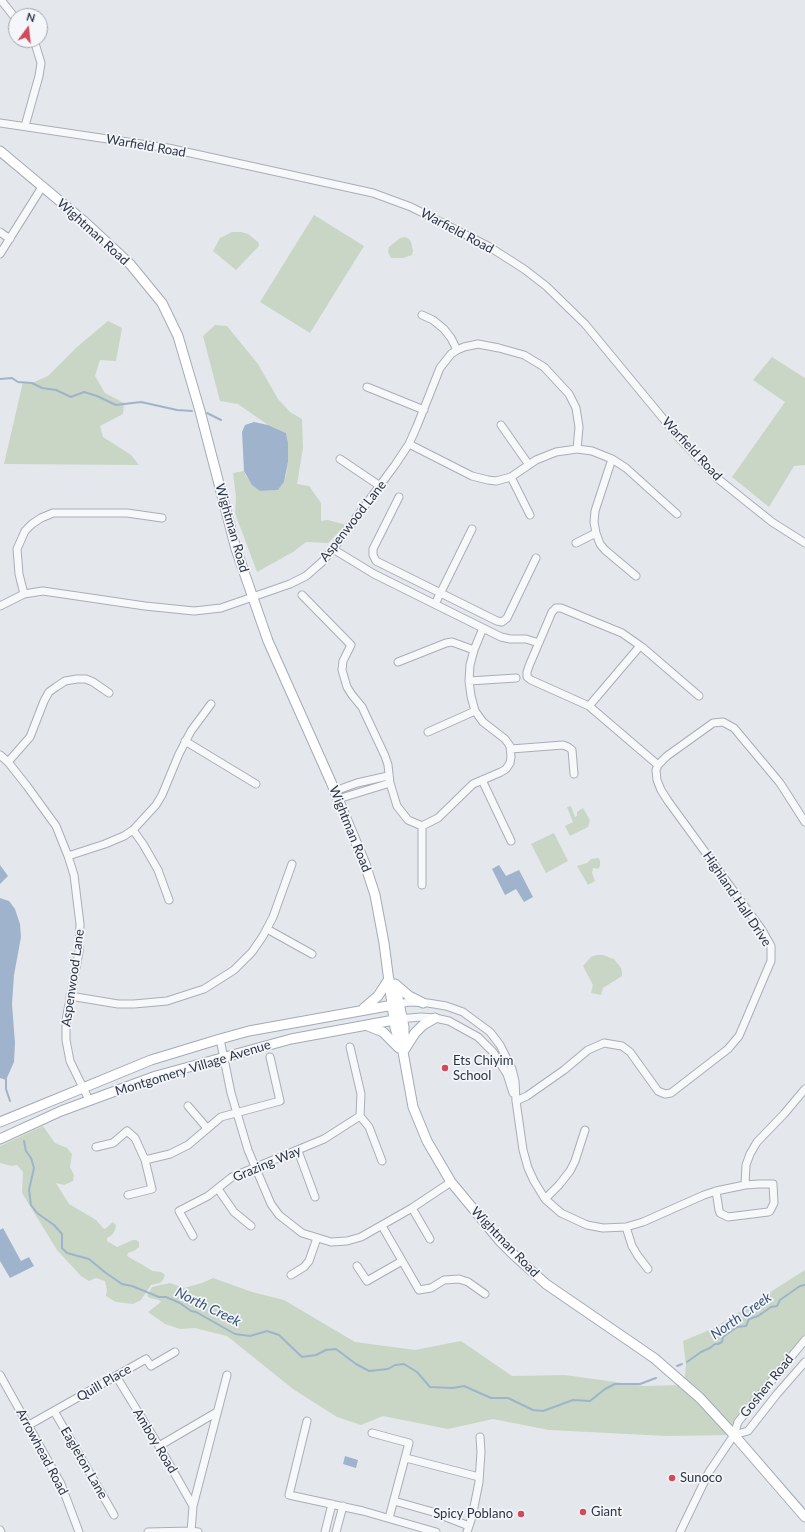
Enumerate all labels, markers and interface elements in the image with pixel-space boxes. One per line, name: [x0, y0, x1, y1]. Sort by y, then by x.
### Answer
north arrow: [8, 8, 48, 48]
text: N: [25, 10, 37, 24]
street label: Warfield Road: [105, 131, 187, 161]
street label: Wightman Road: [54, 196, 132, 268]
street label: Warfield Road: [418, 205, 496, 257]
street label: Warfield Road: [659, 414, 725, 484]
street label: Aspenwood Lane: [317, 477, 389, 565]
street label: Wightman Road: [212, 482, 252, 574]
street label: Wightman Road: [326, 784, 374, 874]
street label: Highland Hall Drive: [699, 849, 775, 949]
street label: Aspenwood Lane: [58, 928, 88, 1028]
street label: Montgomery Village Avenue: [113, 1037, 273, 1099]
place label: Ets Chiyim School: [453, 1053, 513, 1084]
marker: Ets Chiyim School: [440, 1063, 450, 1073]
street label: Grazing Way: [231, 1143, 303, 1185]
street label: Wightman Road: [468, 1204, 542, 1280]
water label: North Creek: [173, 1284, 243, 1330]
water label: North Creek: [707, 1289, 775, 1343]
street label: Goshen Road: [737, 1352, 797, 1420]
street label: Quill Place: [74, 1361, 134, 1405]
street label: Arrowhead Road: [13, 1406, 71, 1498]
street label: Amboy Road: [130, 1406, 180, 1476]
street label: Eagleton Lane: [57, 1424, 111, 1502]
place label: Sunoco: [680, 1470, 722, 1486]
marker: Sunoco: [667, 1473, 677, 1483]
place label: Giant: [591, 1504, 622, 1520]
place label: Spicy Poblano: [433, 1506, 513, 1522]
marker: Giant: [578, 1507, 588, 1517]
marker: Spicy Poblano: [516, 1509, 526, 1519]

